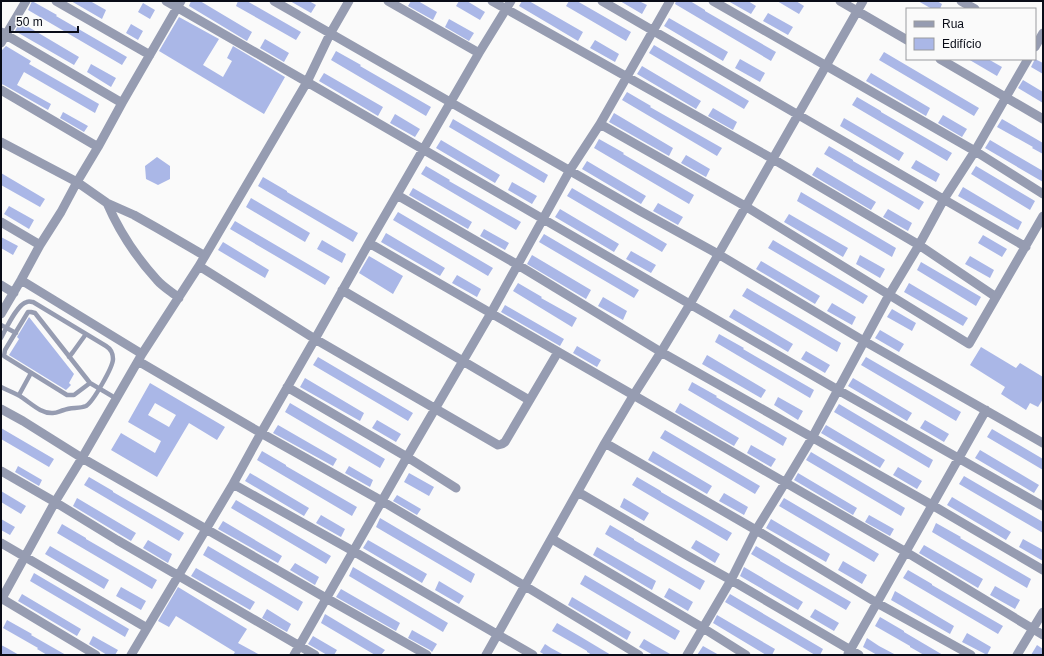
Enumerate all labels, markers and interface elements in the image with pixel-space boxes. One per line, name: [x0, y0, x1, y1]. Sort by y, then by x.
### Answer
scale bar: [10, 8, 78, 34]
legend: [906, 8, 1036, 60]
text: 50 m: [16, 15, 43, 29]
text: Rua: [942, 17, 964, 31]
text: Edifício: [942, 37, 982, 51]

